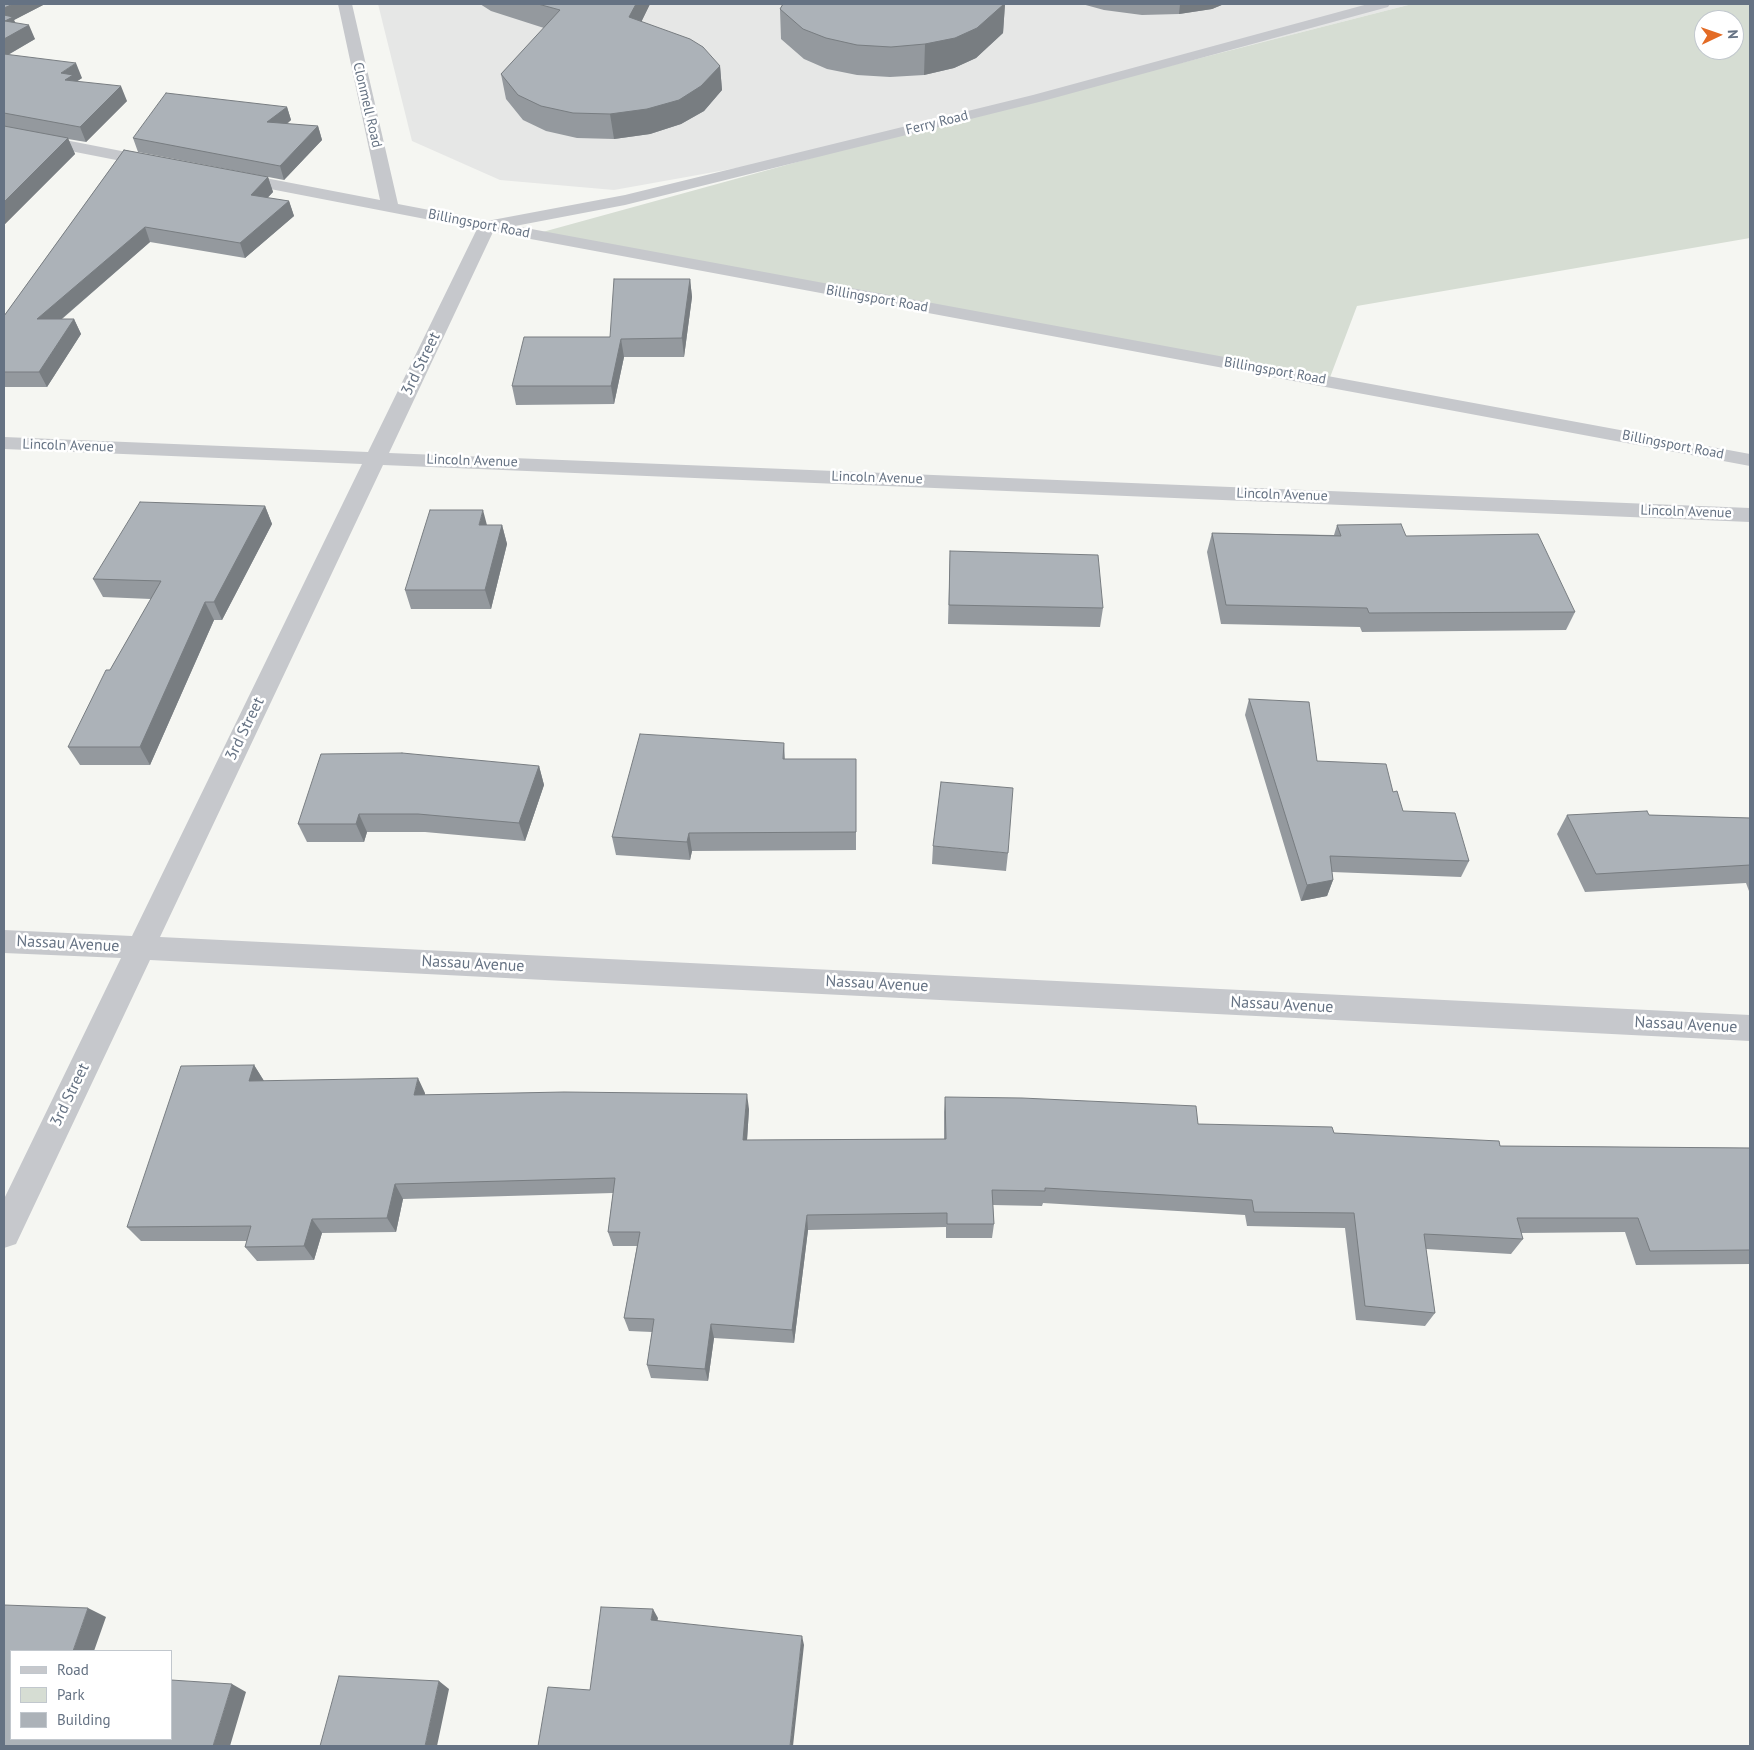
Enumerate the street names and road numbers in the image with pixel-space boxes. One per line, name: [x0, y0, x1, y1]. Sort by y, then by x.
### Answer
street label: Clonmell Road: [349, 61, 385, 149]
street label: Ferry Road: [904, 107, 970, 139]
street label: Billingsport Road: [427, 206, 531, 242]
street label: Billingsport Road: [825, 282, 929, 316]
street label: 3rd Street: [397, 329, 445, 399]
street label: Billingsport Road: [1223, 354, 1327, 388]
street label: Billingsport Road: [1621, 427, 1725, 463]
street label: Lincoln Avenue: [22, 436, 114, 456]
street label: Lincoln Avenue: [426, 451, 518, 471]
street label: Lincoln Avenue: [831, 468, 923, 488]
street label: Lincoln Avenue: [1236, 485, 1328, 505]
street label: Lincoln Avenue: [1640, 502, 1732, 522]
street label: 3rd Street: [221, 694, 269, 764]
street label: Nassau Avenue: [16, 932, 120, 956]
street label: Nassau Avenue: [421, 952, 525, 976]
street label: Nassau Avenue: [825, 972, 929, 996]
street label: Nassau Avenue: [1230, 993, 1334, 1017]
street label: Nassau Avenue: [1634, 1013, 1738, 1037]
street label: 3rd Street: [46, 1060, 94, 1130]

